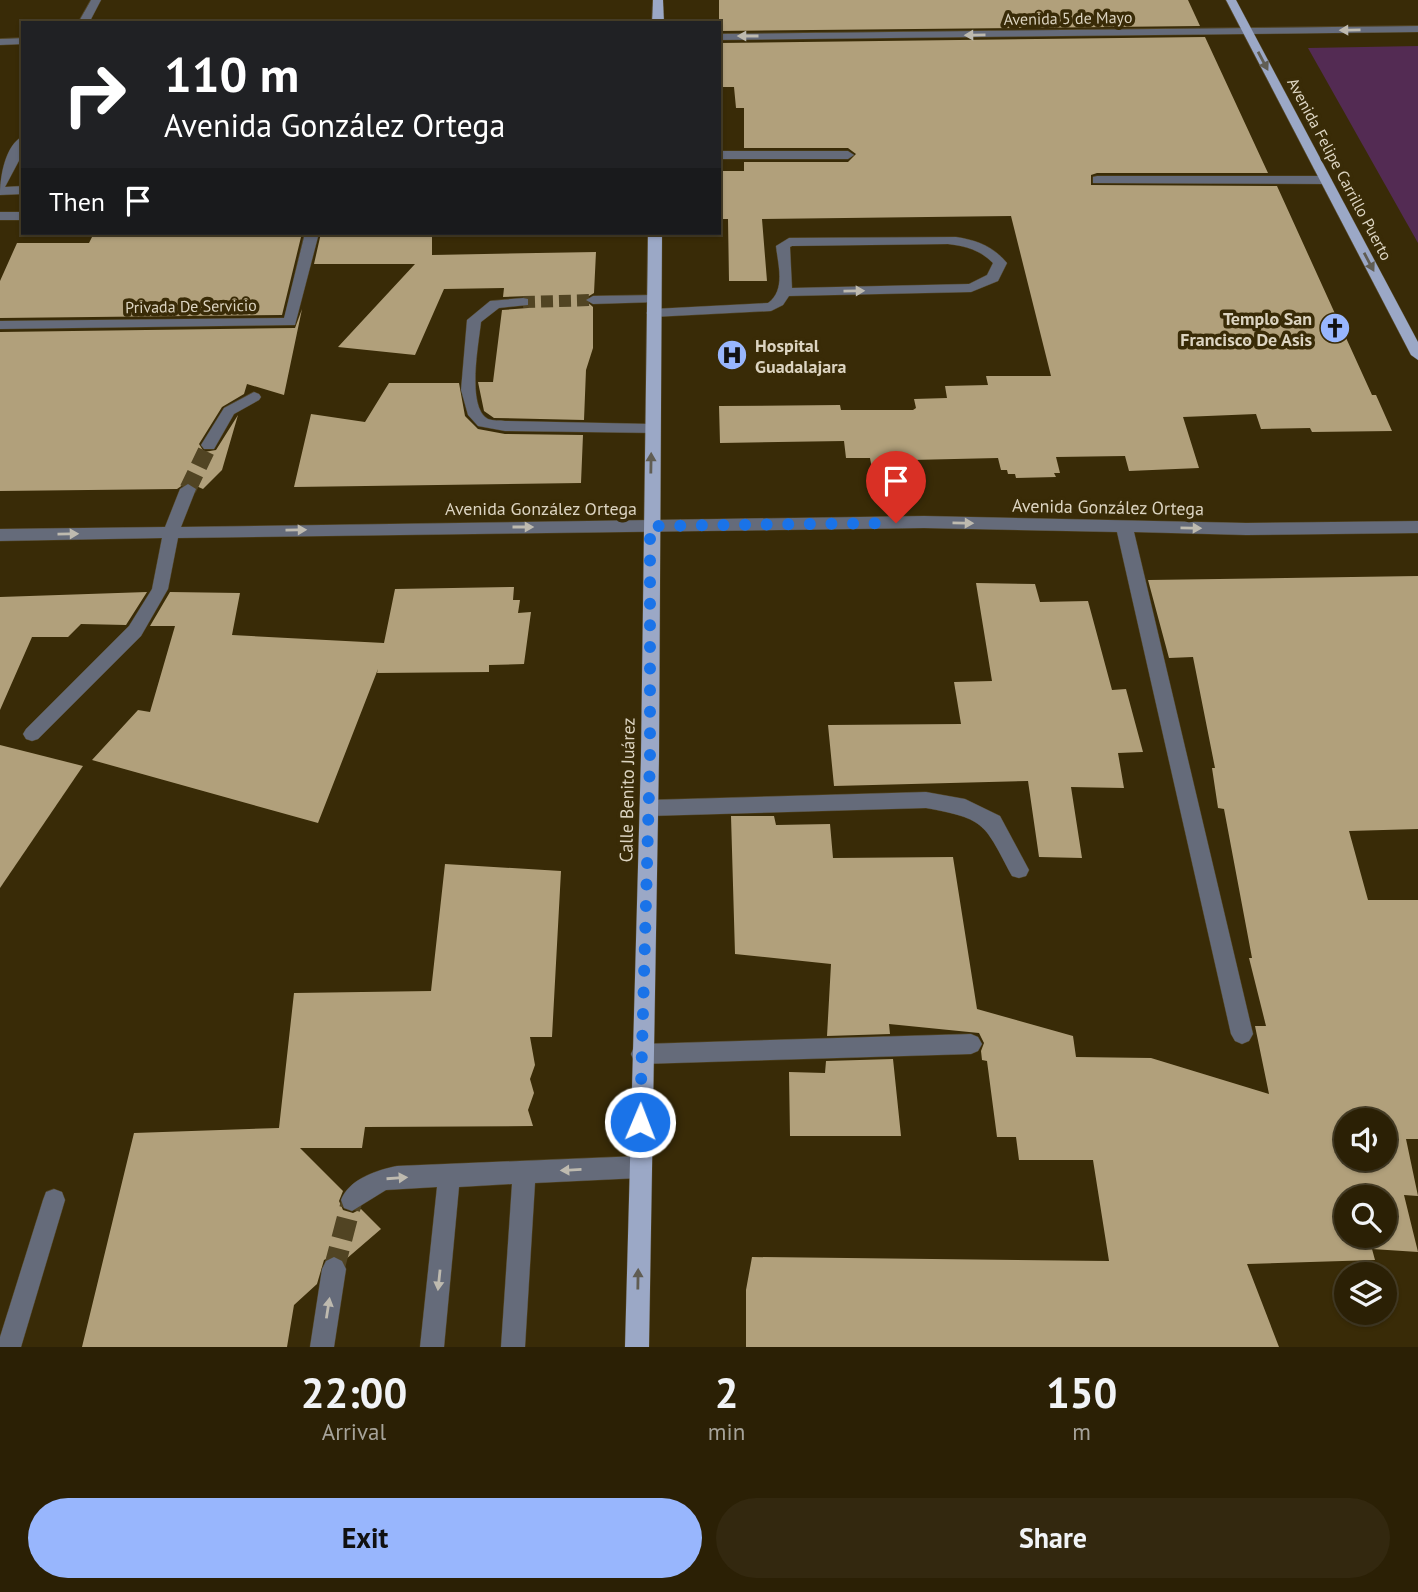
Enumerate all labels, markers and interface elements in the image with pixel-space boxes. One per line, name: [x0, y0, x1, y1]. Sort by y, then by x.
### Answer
street label: Avenida 5 de Mayo: [1003, 7, 1133, 29]
one-way arrow: [1339, 24, 1361, 36]
one-way arrow: [964, 29, 986, 41]
one-way arrow: [737, 30, 759, 42]
text: 110 m: [164, 42, 299, 106]
icon: right: [49, 49, 140, 140]
one-way arrow: [1256, 51, 1268, 71]
street label: Avenida Felipe Carrillo Puerto: [1283, 74, 1397, 264]
text: Avenida González Ortega: [164, 104, 505, 146]
icon: arrive: [119, 182, 157, 220]
text: Then: [49, 185, 105, 218]
one-way arrow: [1363, 252, 1375, 271]
one-way arrow: [843, 285, 865, 296]
street label: Privada De Servicio: [125, 295, 257, 317]
place label: Templo San Francisco De Asis: [1180, 307, 1312, 351]
church icon: Templo San Francisco De Asis: [1318, 311, 1352, 345]
place label: Hospital Guadalajara: [755, 334, 846, 378]
hospital icon: Hospital Guadalajara: [715, 338, 749, 372]
pin: [866, 451, 926, 523]
one-way arrow: [645, 452, 657, 474]
icon: arrive: [877, 462, 915, 500]
street label: Avenida González Ortega: [1012, 494, 1204, 520]
street label: Avenida González Ortega: [445, 497, 637, 520]
one-way arrow: [952, 517, 974, 529]
one-way arrow: [512, 521, 534, 533]
one-way arrow: [1180, 522, 1202, 533]
one-way arrow: [285, 524, 307, 535]
one-way arrow: [57, 529, 79, 540]
street label: Calle Benito Juárez: [614, 717, 640, 863]
position arrow: [603, 1085, 677, 1159]
map controls: [1334, 1108, 1397, 1325]
button: sound: [1334, 1108, 1397, 1171]
one-way arrow: [560, 1165, 582, 1176]
one-way arrow: [386, 1172, 408, 1183]
button: search: [1334, 1185, 1397, 1248]
button: layers: [1334, 1262, 1397, 1325]
one-way arrow: [632, 1268, 644, 1290]
one-way arrow: [433, 1270, 444, 1292]
one-way arrow: [323, 1297, 334, 1319]
text: 22:00: [301, 1365, 407, 1420]
text: 2: [715, 1365, 738, 1420]
text: 150: [1046, 1365, 1117, 1420]
text: Arrival: [322, 1417, 386, 1446]
text: min: [708, 1417, 745, 1446]
text: m: [1072, 1417, 1091, 1446]
button: Exit: [28, 1498, 702, 1578]
button: Share: [716, 1498, 1390, 1578]

